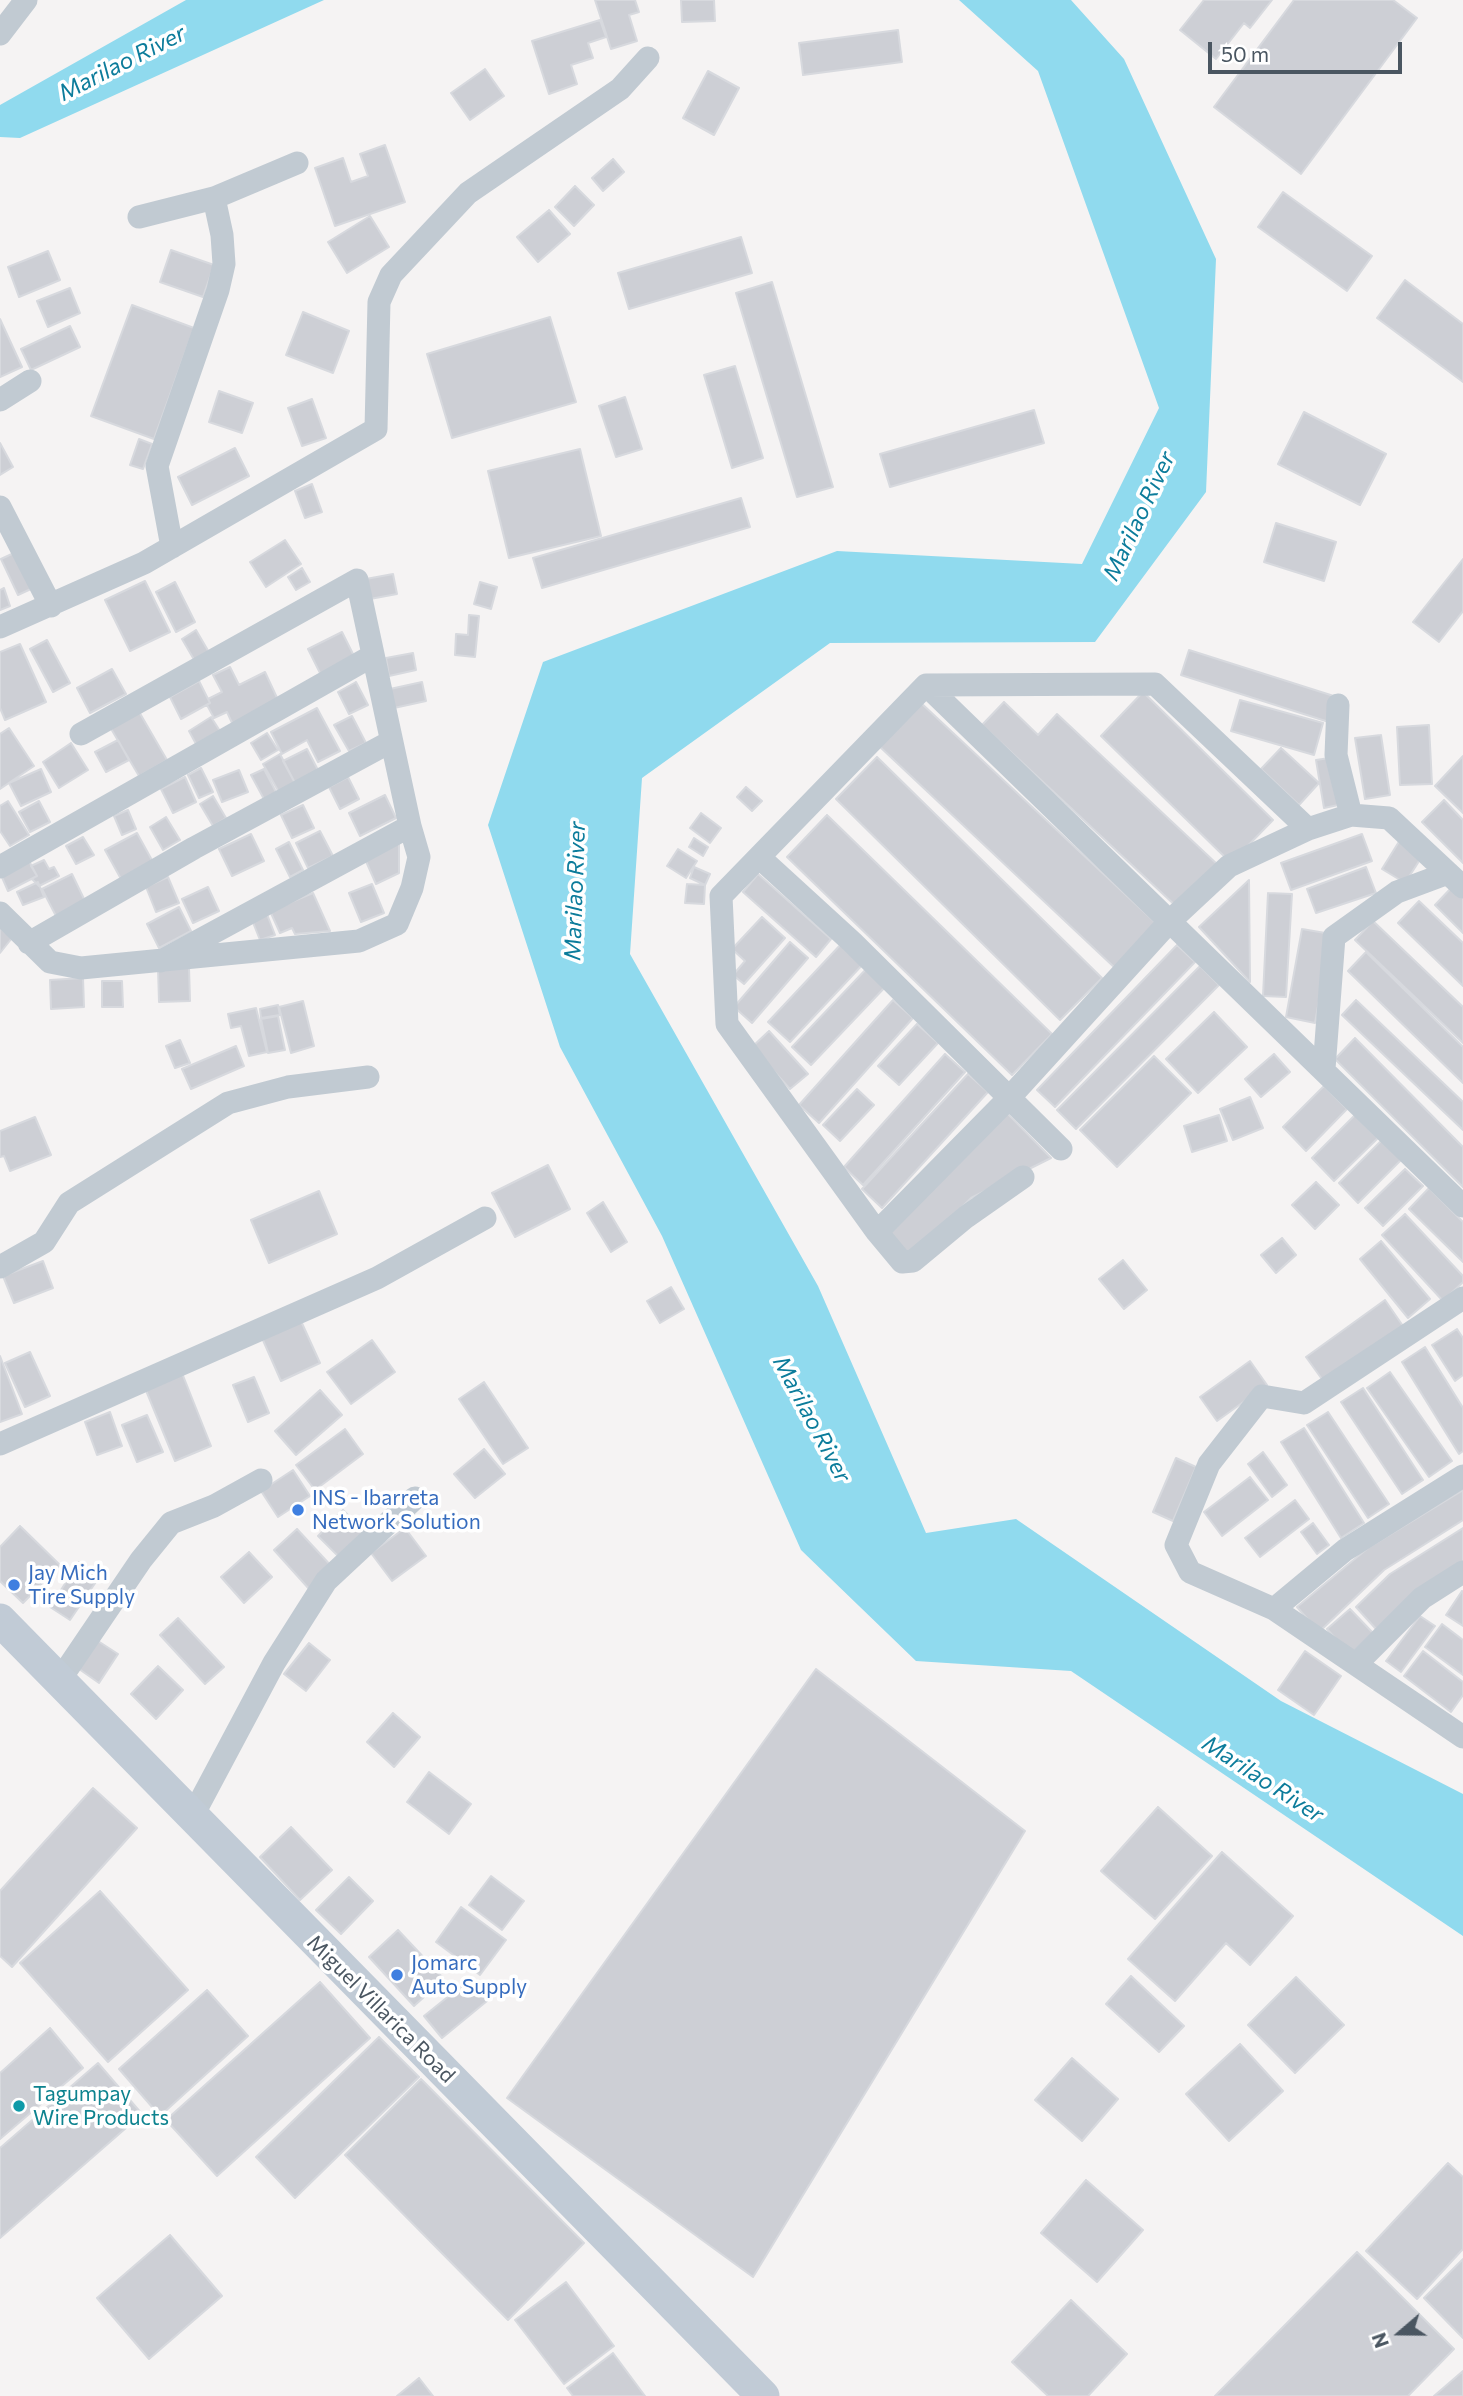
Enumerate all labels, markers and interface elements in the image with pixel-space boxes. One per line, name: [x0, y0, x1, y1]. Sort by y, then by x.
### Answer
water label: Marilao River: [54, 19, 190, 107]
scale bar: [1211, 28, 1405, 72]
text: 50 m: [1221, 41, 1269, 66]
water label: Marilao River: [1097, 447, 1181, 585]
water label: Marilao River: [559, 821, 591, 961]
water label: Marilao River: [767, 1351, 857, 1487]
place label: INS - Ibarreta Network Solution: [312, 1485, 481, 1535]
marker: INS - Ibarreta Network Solution: [290, 1502, 306, 1518]
place label: Jay Mich Tire Supply: [28, 1560, 135, 1610]
marker: Jay Mich Tire Supply: [6, 1577, 22, 1593]
water label: Marilao River: [1197, 1730, 1329, 1828]
street label: Miguel Villarica Road: [302, 1930, 460, 2088]
place label: Jomarc Auto Supply: [411, 1950, 527, 2000]
marker: Jomarc Auto Supply: [389, 1967, 405, 1983]
place label: Tagumpay Wire Products: [33, 2081, 169, 2131]
marker: Tagumpay Wire Products: [11, 2098, 27, 2114]
north arrow: [1365, 2298, 1435, 2368]
text: N: [1367, 2330, 1393, 2351]

